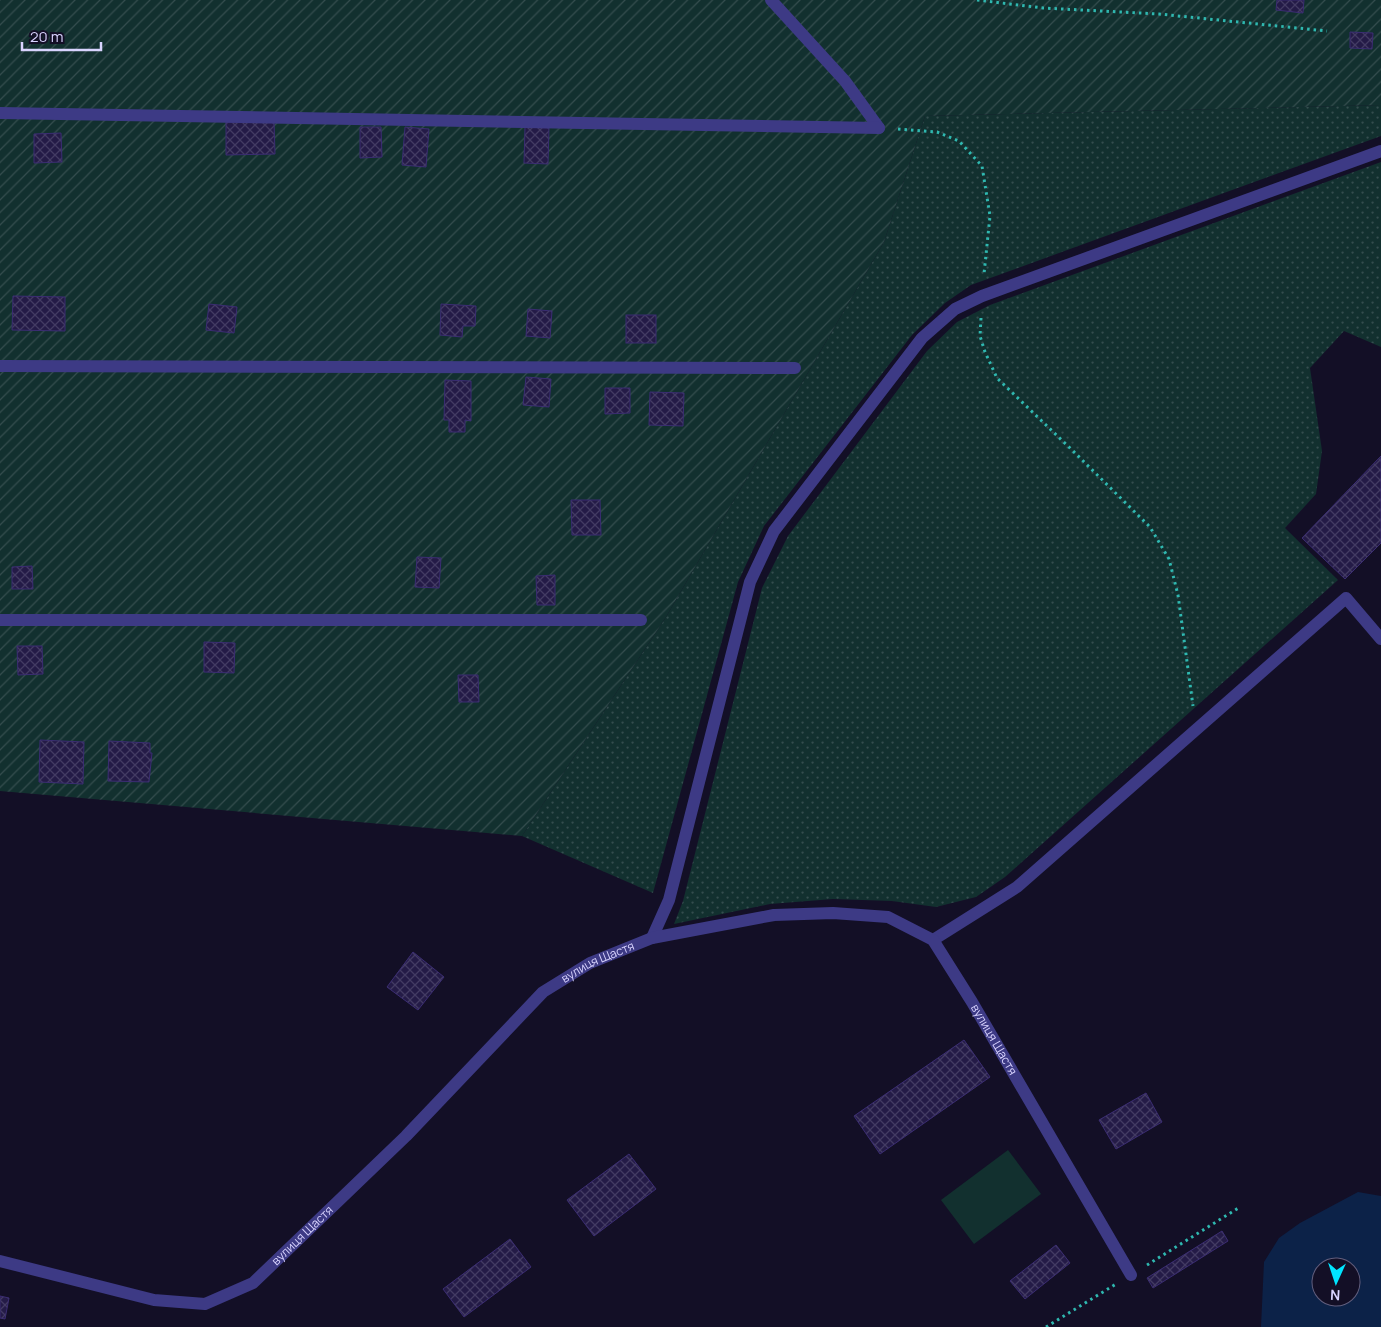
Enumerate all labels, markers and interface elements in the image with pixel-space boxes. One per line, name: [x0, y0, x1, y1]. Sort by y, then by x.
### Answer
scale bar: [22, 20, 101, 52]
text: 20 m: [30, 26, 63, 47]
street label: вулиця Щастя: [558, 937, 637, 987]
street label: вулиця Щастя: [967, 1001, 1022, 1078]
street label: вулиця Щастя: [268, 1201, 337, 1269]
north arrow: [1311, 1257, 1361, 1307]
text: N: [1330, 1286, 1341, 1305]

